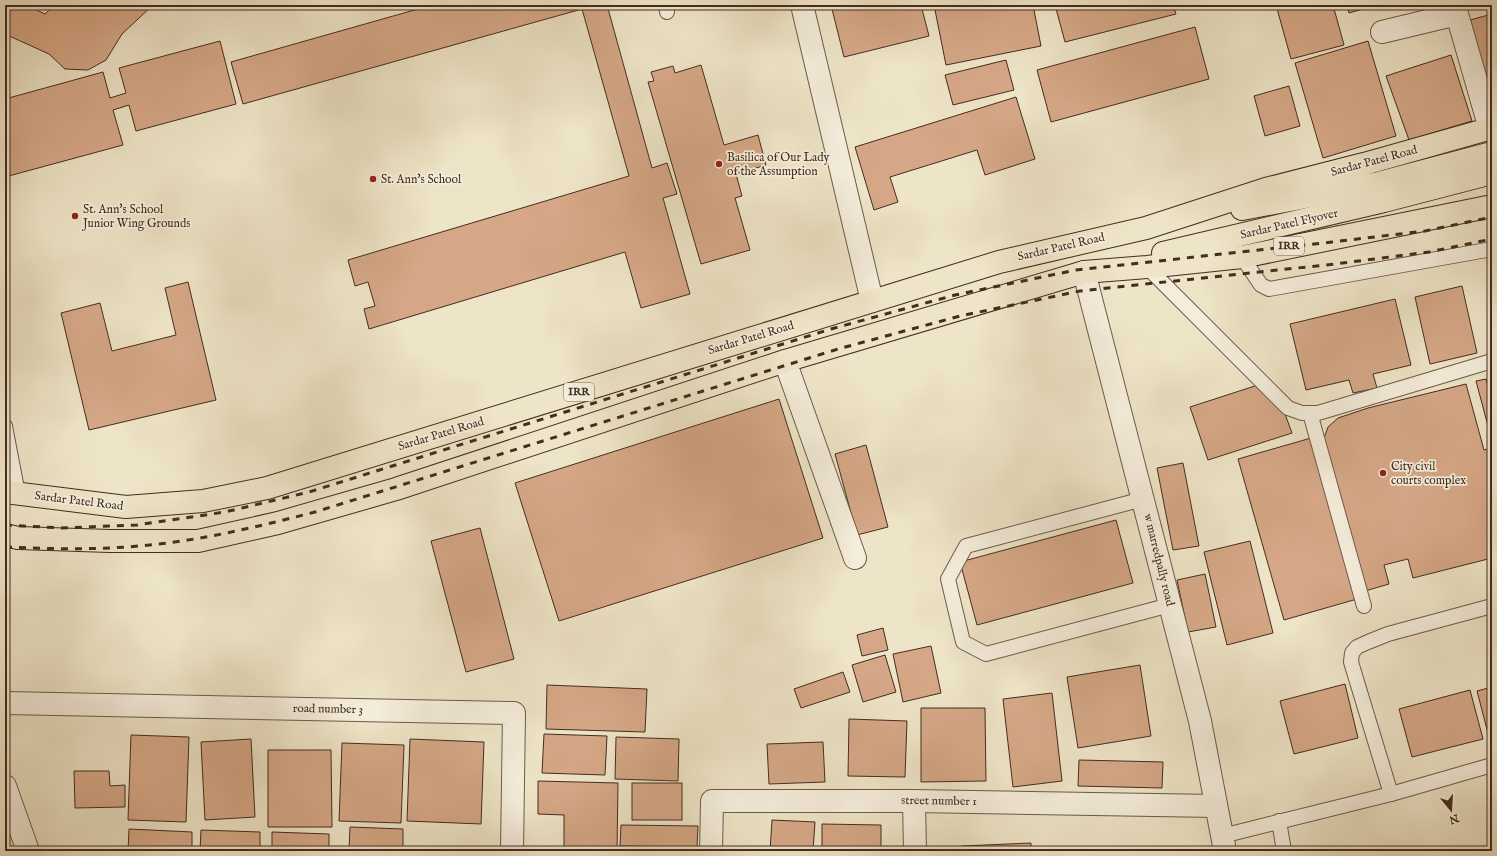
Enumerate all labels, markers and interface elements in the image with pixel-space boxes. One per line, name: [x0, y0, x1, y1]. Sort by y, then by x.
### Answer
street label: Sardar Patel Road: [1329, 142, 1420, 180]
place label: Basilica of Our Lady of the Assumption: [727, 150, 830, 180]
marker: Basilica of Our Lady of the Assumption: [714, 159, 724, 169]
place label: St. Ann's School: [381, 172, 462, 187]
marker: St. Ann's School: [368, 174, 378, 184]
place label: St. Ann's School Junior Wing Grounds: [81, 202, 191, 232]
street label: Sardar Patel Flyover: [1239, 205, 1340, 243]
marker: St. Ann's School Junior Wing Grounds: [70, 211, 80, 221]
street label: Sardar Patel Road: [1016, 230, 1107, 264]
road number: IRR: [1274, 237, 1304, 255]
street label: Sardar Patel Road: [706, 318, 796, 358]
road number: IRR: [564, 383, 594, 401]
street label: Sardar Patel Road: [396, 414, 486, 454]
place label: City civil courts complex: [1391, 459, 1466, 489]
marker: City civil courts complex: [1378, 468, 1388, 478]
street label: Sardar Patel Road: [34, 488, 125, 514]
street label: w marredpally road: [1139, 512, 1178, 609]
street label: road number 3: [293, 701, 363, 717]
north arrow: [1431, 790, 1471, 830]
street label: street number 1: [901, 793, 977, 809]
text: N: [1447, 810, 1461, 827]

